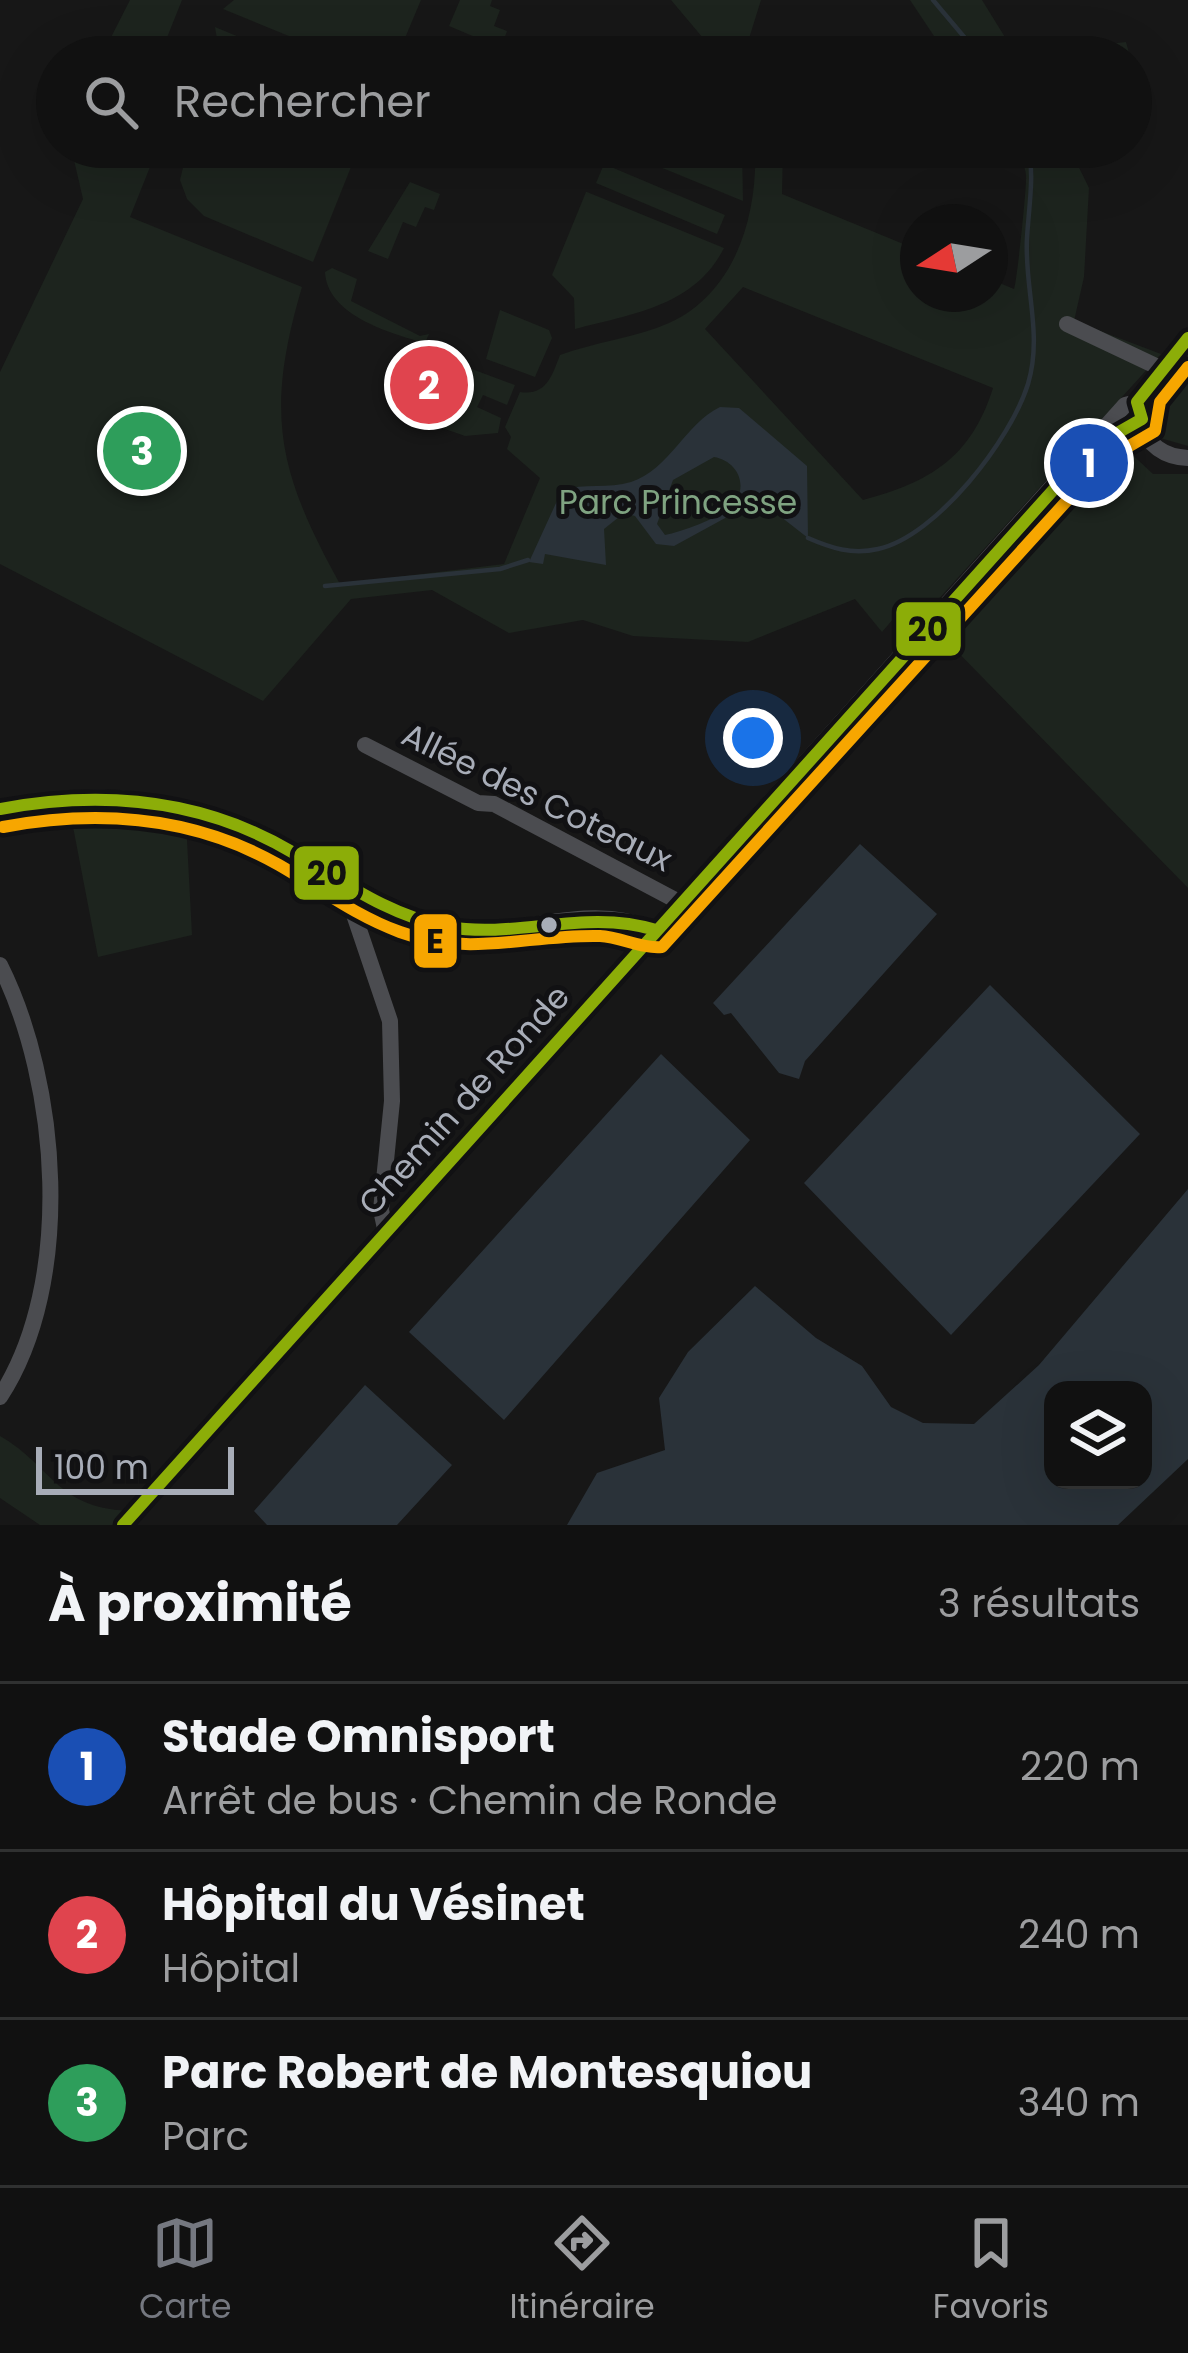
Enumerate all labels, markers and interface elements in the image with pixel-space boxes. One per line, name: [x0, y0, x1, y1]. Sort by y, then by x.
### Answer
search box: [36, 36, 1152, 168]
icon: search: [78, 69, 144, 135]
text: Rechercher: [174, 70, 431, 133]
north arrow: [900, 204, 1008, 312]
pin: 2: [390, 340, 468, 430]
pin: 3: [103, 406, 181, 496]
pin: 1: [1050, 418, 1128, 508]
park label: Parc Princesse: [559, 479, 797, 526]
line badge: 20: [894, 600, 963, 658]
text: 20: [908, 606, 948, 653]
your location: [723, 708, 783, 768]
street label: Allée des Coteaux: [394, 711, 680, 883]
line badge: 20: [292, 844, 361, 902]
text: 20: [307, 850, 347, 897]
line badge: E: [412, 912, 459, 970]
unlabelled marker: [538, 914, 560, 936]
text: E: [426, 918, 444, 965]
street label: Chemin de Ronde: [348, 974, 580, 1226]
map controls: [1044, 1381, 1152, 1489]
button: layers: [1044, 1381, 1152, 1489]
scale bar: [36, 1441, 234, 1494]
text: 100 m: [54, 1444, 149, 1491]
text: À proximité: [48, 1567, 352, 1639]
text: 3 résultats: [938, 1576, 1140, 1631]
text: Stade Omnisport: [162, 1705, 555, 1768]
text: 1: [80, 1739, 94, 1794]
text: 220 m: [1020, 1739, 1140, 1794]
text: Arrêt de bus · Chemin de Ronde: [162, 1773, 777, 1828]
text: Hôpital du Vésinet: [162, 1873, 585, 1936]
text: 2: [76, 1907, 98, 1962]
text: 240 m: [1018, 1907, 1140, 1962]
text: Hôpital: [162, 1941, 300, 1996]
text: Parc Robert de Montesquiou: [162, 2041, 812, 2104]
text: 3: [75, 2075, 99, 2130]
text: 340 m: [1017, 2075, 1140, 2130]
text: Parc: [162, 2109, 249, 2164]
tab: Carte: [139, 2210, 232, 2332]
tab: Itinéraire: [509, 2210, 655, 2332]
tab: Favoris: [933, 2210, 1049, 2332]

